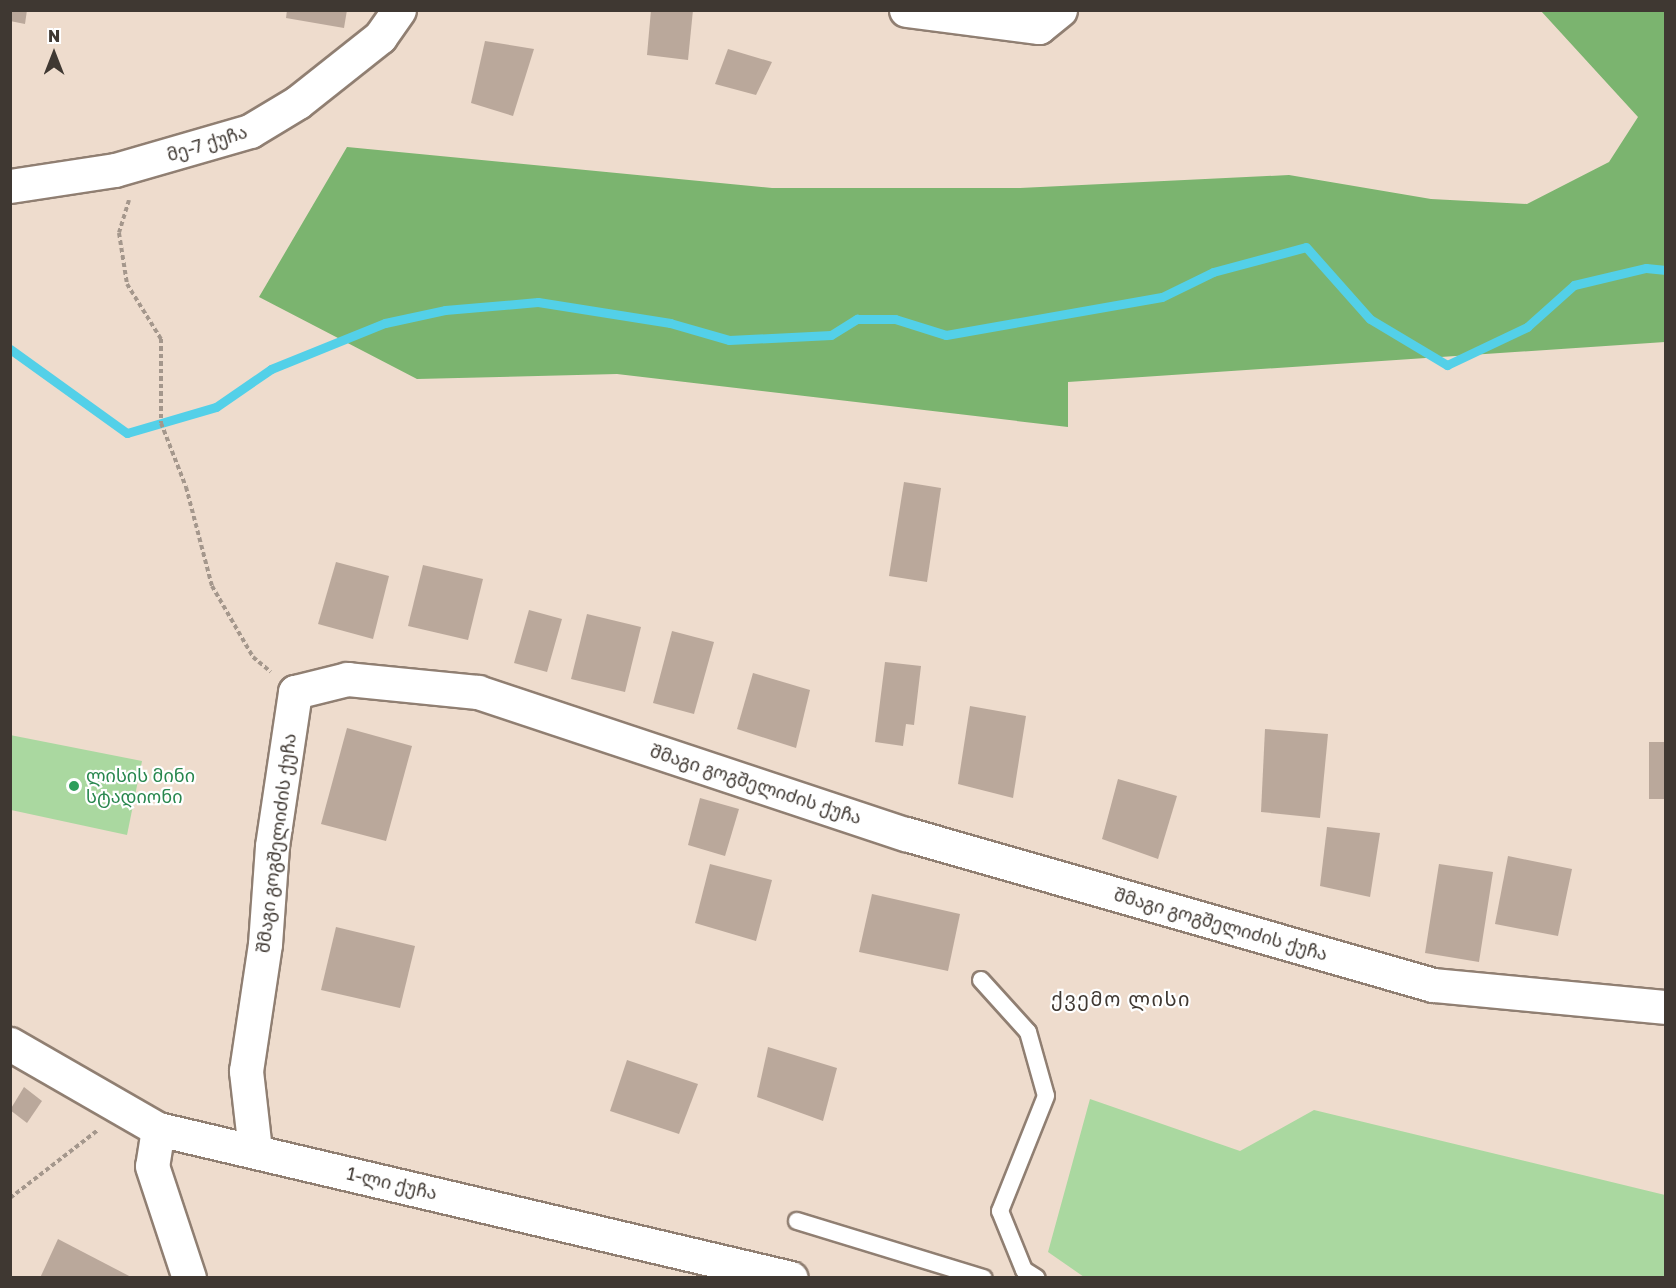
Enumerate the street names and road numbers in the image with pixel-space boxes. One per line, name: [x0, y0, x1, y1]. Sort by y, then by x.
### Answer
street label: მე-7 ქუჩა: [164, 121, 250, 165]
street label: შმაგი გოგშელიძის ქუჩა: [252, 732, 300, 954]
street label: შმაგი გოგშელიძის ქუჩა: [647, 740, 865, 828]
street label: შმაგი გოგშელიძის ქუჩა: [1112, 883, 1330, 965]
street label: 1-ლი ქუჩა: [345, 1162, 439, 1204]

